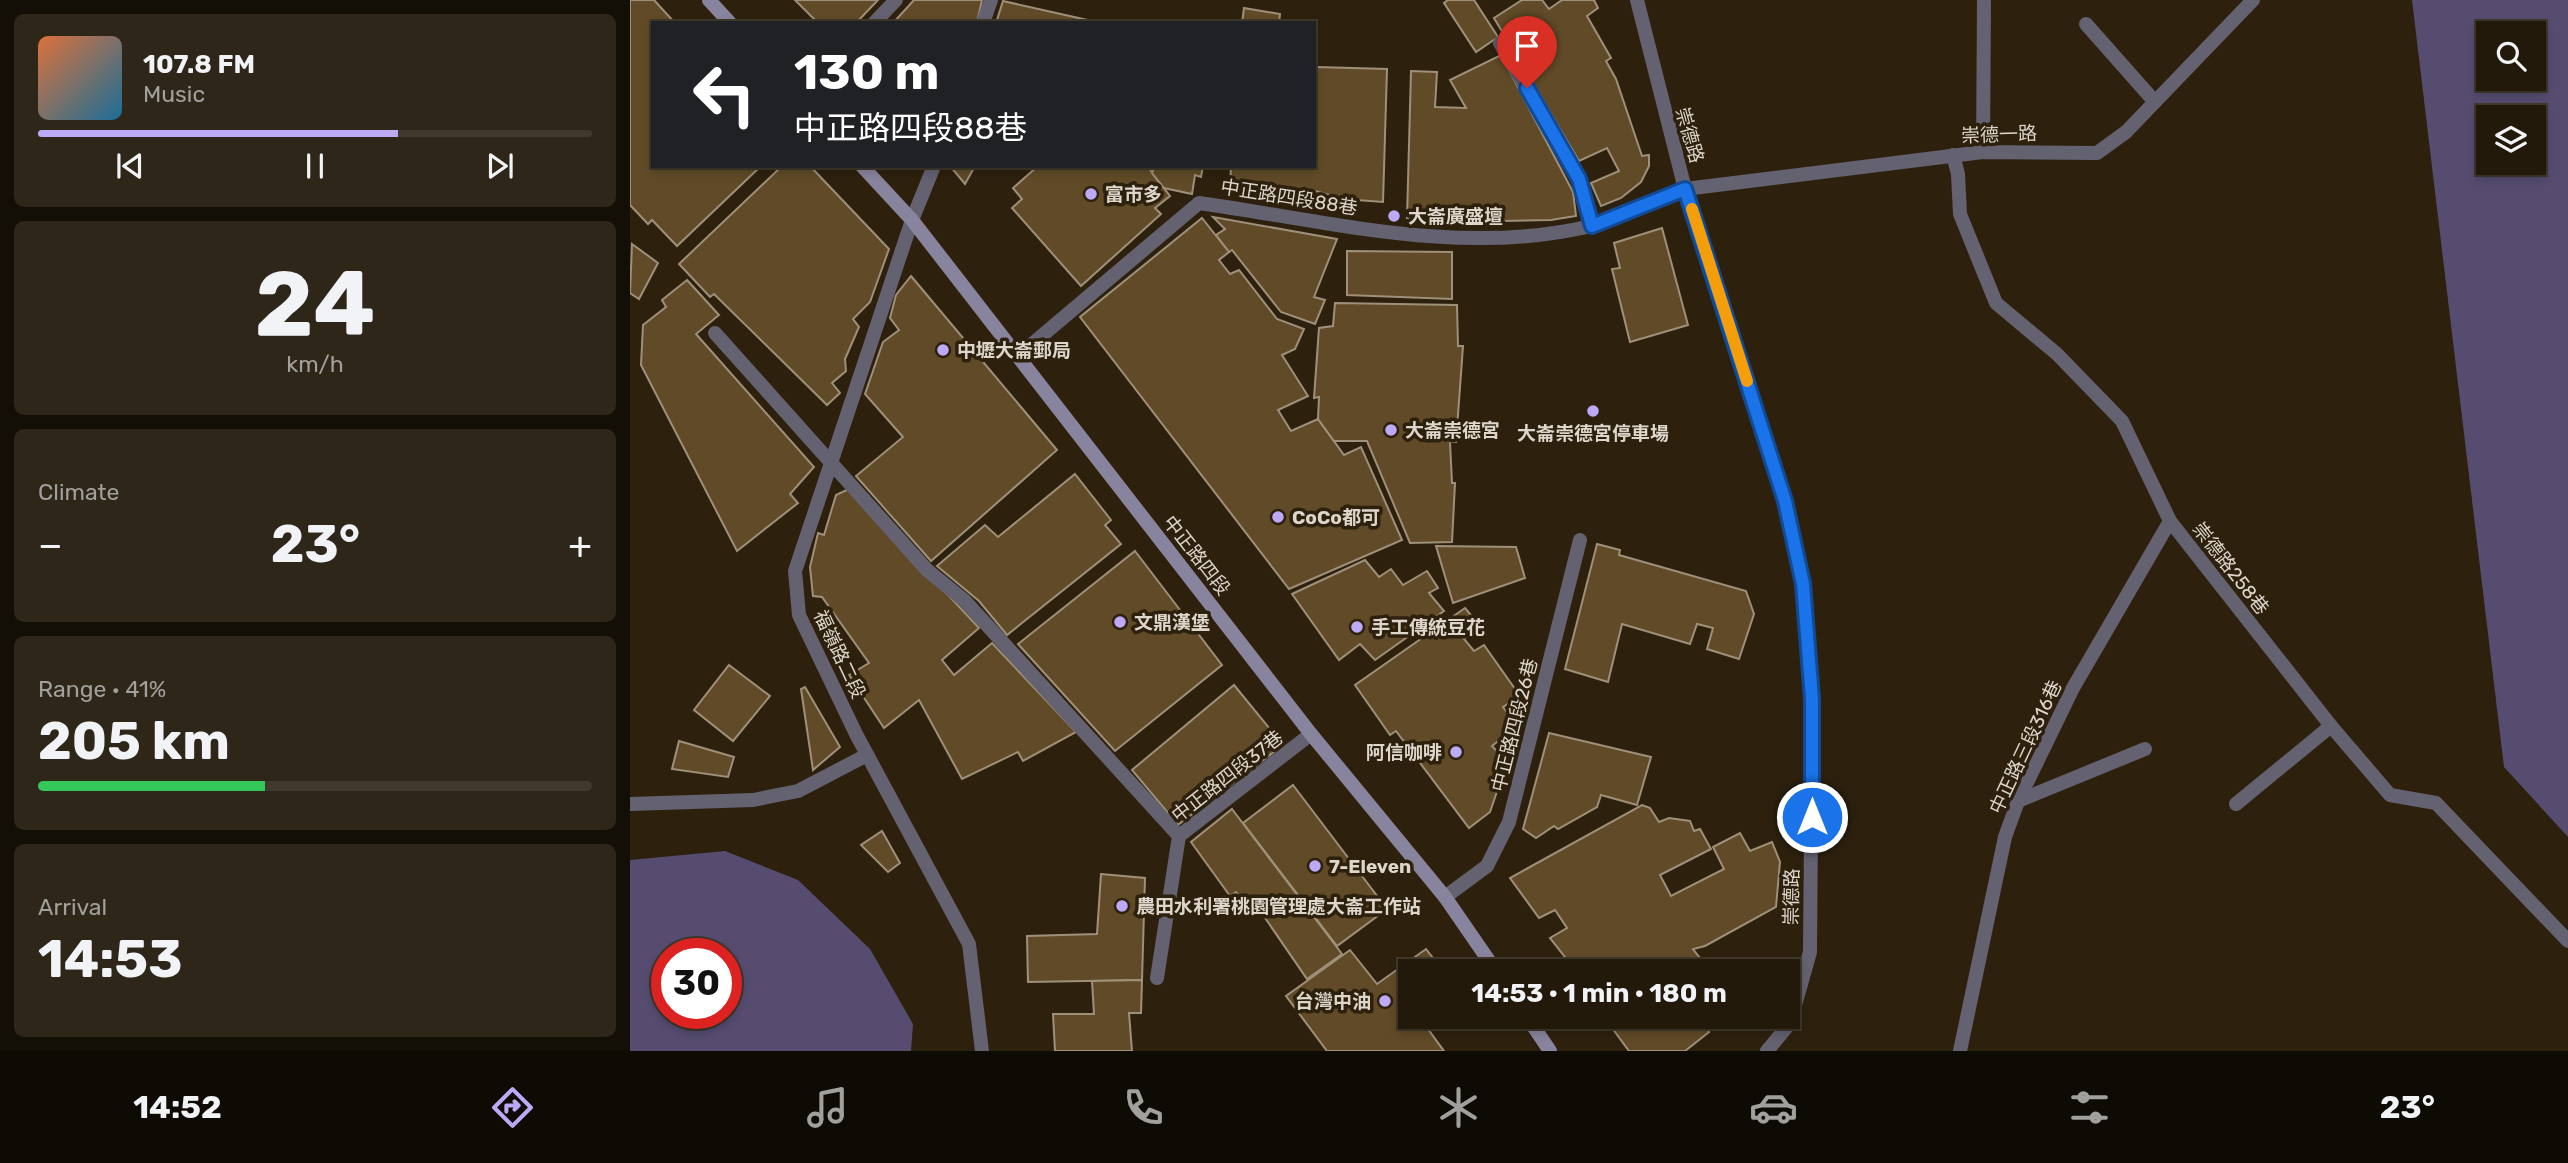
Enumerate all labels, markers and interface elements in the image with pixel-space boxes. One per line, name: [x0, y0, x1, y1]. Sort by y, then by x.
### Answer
pin: [1497, 16, 1557, 88]
map controls: [2476, 21, 2546, 175]
button: search: [2476, 21, 2546, 91]
icon: arrive: [1508, 27, 1546, 65]
text: 130 m: [794, 43, 939, 101]
text: 107.8 FM: [143, 49, 255, 80]
icon: left: [679, 49, 770, 140]
text: Music: [143, 80, 205, 108]
street label: 崇德路: [1671, 105, 1708, 166]
button: layers: [2476, 105, 2546, 175]
text: 中正路四段88巷: [794, 109, 1027, 147]
street label: 崇德一路: [1961, 122, 2037, 147]
icon: previous: [111, 147, 149, 185]
icon: pause: [296, 147, 334, 185]
icon: next: [481, 147, 519, 185]
street label: 中正路四段88巷: [1219, 175, 1359, 220]
place label: 富市多: [1105, 183, 1162, 206]
marker: 富市多: [1083, 186, 1099, 202]
place label: 大崙廣盛壇: [1408, 205, 1503, 228]
marker: 大崙廣盛壇: [1386, 208, 1402, 224]
text: 24: [255, 250, 375, 358]
place label: 中壢大崙郵局: [957, 339, 1071, 362]
marker: 中壢大崙郵局: [935, 342, 951, 358]
text: km/h: [286, 350, 344, 378]
marker: 大崙崇德宮停車場: [1585, 403, 1601, 419]
place label: 大崙崇德宮: [1405, 419, 1500, 442]
marker: 大崙崇德宮: [1383, 422, 1399, 438]
place label: 大崙崇德宮停車場: [1517, 422, 1669, 445]
text: Climate: [38, 478, 119, 506]
place label: CoCo都可: [1292, 506, 1380, 529]
marker: CoCo都可: [1270, 509, 1286, 525]
street label: 中正路四段: [1158, 511, 1235, 600]
text: 23°: [271, 513, 360, 575]
street label: 崇德路258巷: [2188, 518, 2274, 619]
text: −: [38, 522, 63, 568]
text: +: [568, 522, 592, 568]
street label: 福嶺路二段: [809, 606, 870, 702]
place label: 文鼎漢堡: [1134, 611, 1210, 634]
marker: 文鼎漢堡: [1112, 614, 1128, 630]
place label: 手工傳統豆花: [1371, 616, 1485, 639]
marker: 手工傳統豆花: [1349, 619, 1365, 635]
street label: 中正路四段26巷: [1487, 656, 1542, 794]
text: Range · 41%: [38, 675, 166, 703]
street label: 中正路三段316巷: [1984, 677, 2066, 818]
text: 205 km: [38, 710, 230, 772]
street label: 中正路四段37巷: [1167, 726, 1288, 827]
place label: 阿信咖啡: [1366, 741, 1442, 764]
marker: 阿信咖啡: [1448, 744, 1464, 760]
position arrow: [1775, 780, 1849, 854]
place label: 7-Eleven: [1329, 855, 1411, 878]
marker: 7-Eleven: [1307, 858, 1323, 874]
street label: 崇德路: [1780, 868, 1803, 926]
text: Arrival: [38, 893, 107, 921]
place label: 農田水利署桃園管理處大崙工作站: [1136, 895, 1421, 918]
marker: 農田水利署桃園管理處大崙工作站: [1114, 898, 1130, 914]
text: 14:53: [38, 928, 182, 990]
speed limit sign: 30: [651, 938, 742, 1029]
text: 14:53 · 1 min · 180 m: [1471, 978, 1727, 1009]
place label: 台灣中油: [1295, 990, 1371, 1013]
marker: 台灣中油: [1377, 993, 1393, 1009]
icon: directions: [488, 1083, 537, 1132]
icon: music: [803, 1083, 852, 1132]
icon: phone: [1119, 1083, 1168, 1132]
icon: climate: [1434, 1083, 1483, 1132]
icon: car: [1749, 1083, 1798, 1132]
icon: filters: [2065, 1083, 2114, 1132]
text: 14:52: [133, 1088, 222, 1126]
text: 23°: [2380, 1088, 2435, 1126]

